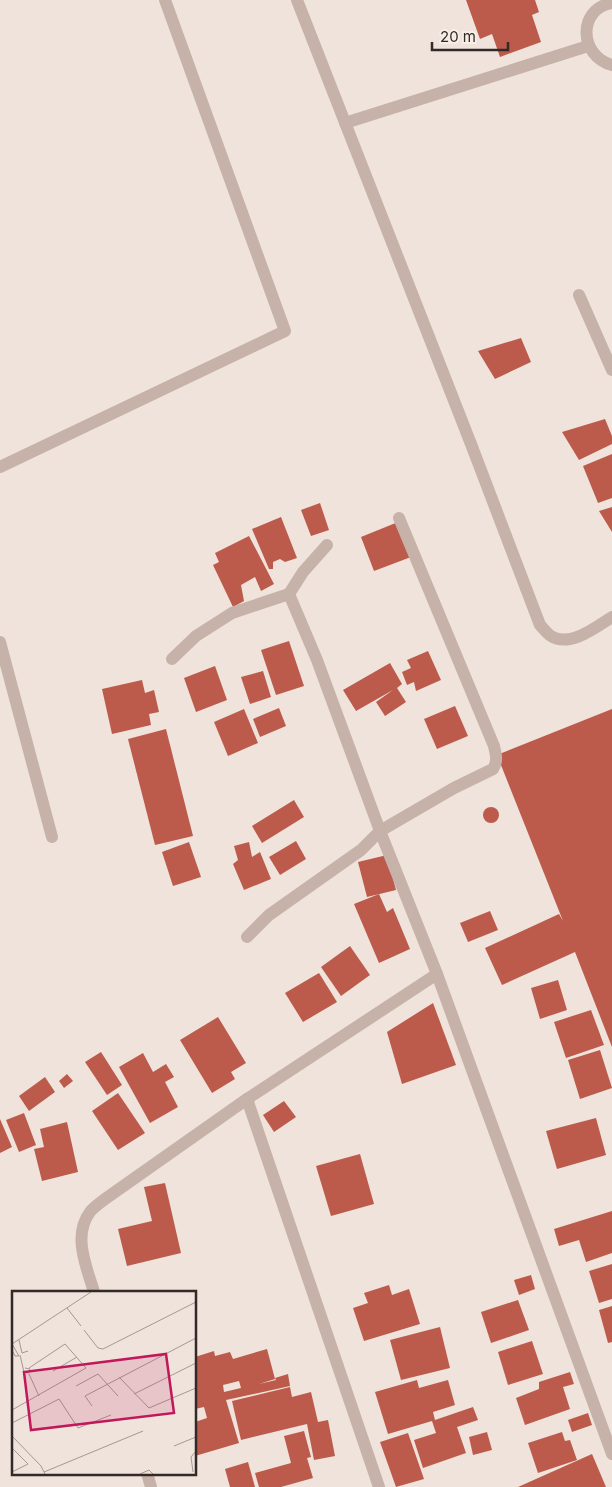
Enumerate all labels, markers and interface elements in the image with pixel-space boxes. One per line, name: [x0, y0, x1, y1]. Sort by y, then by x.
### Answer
scale bar: [432, 20, 508, 52]
text: 20 m: [440, 27, 476, 46]
inset map: [12, 1291, 196, 1474]

